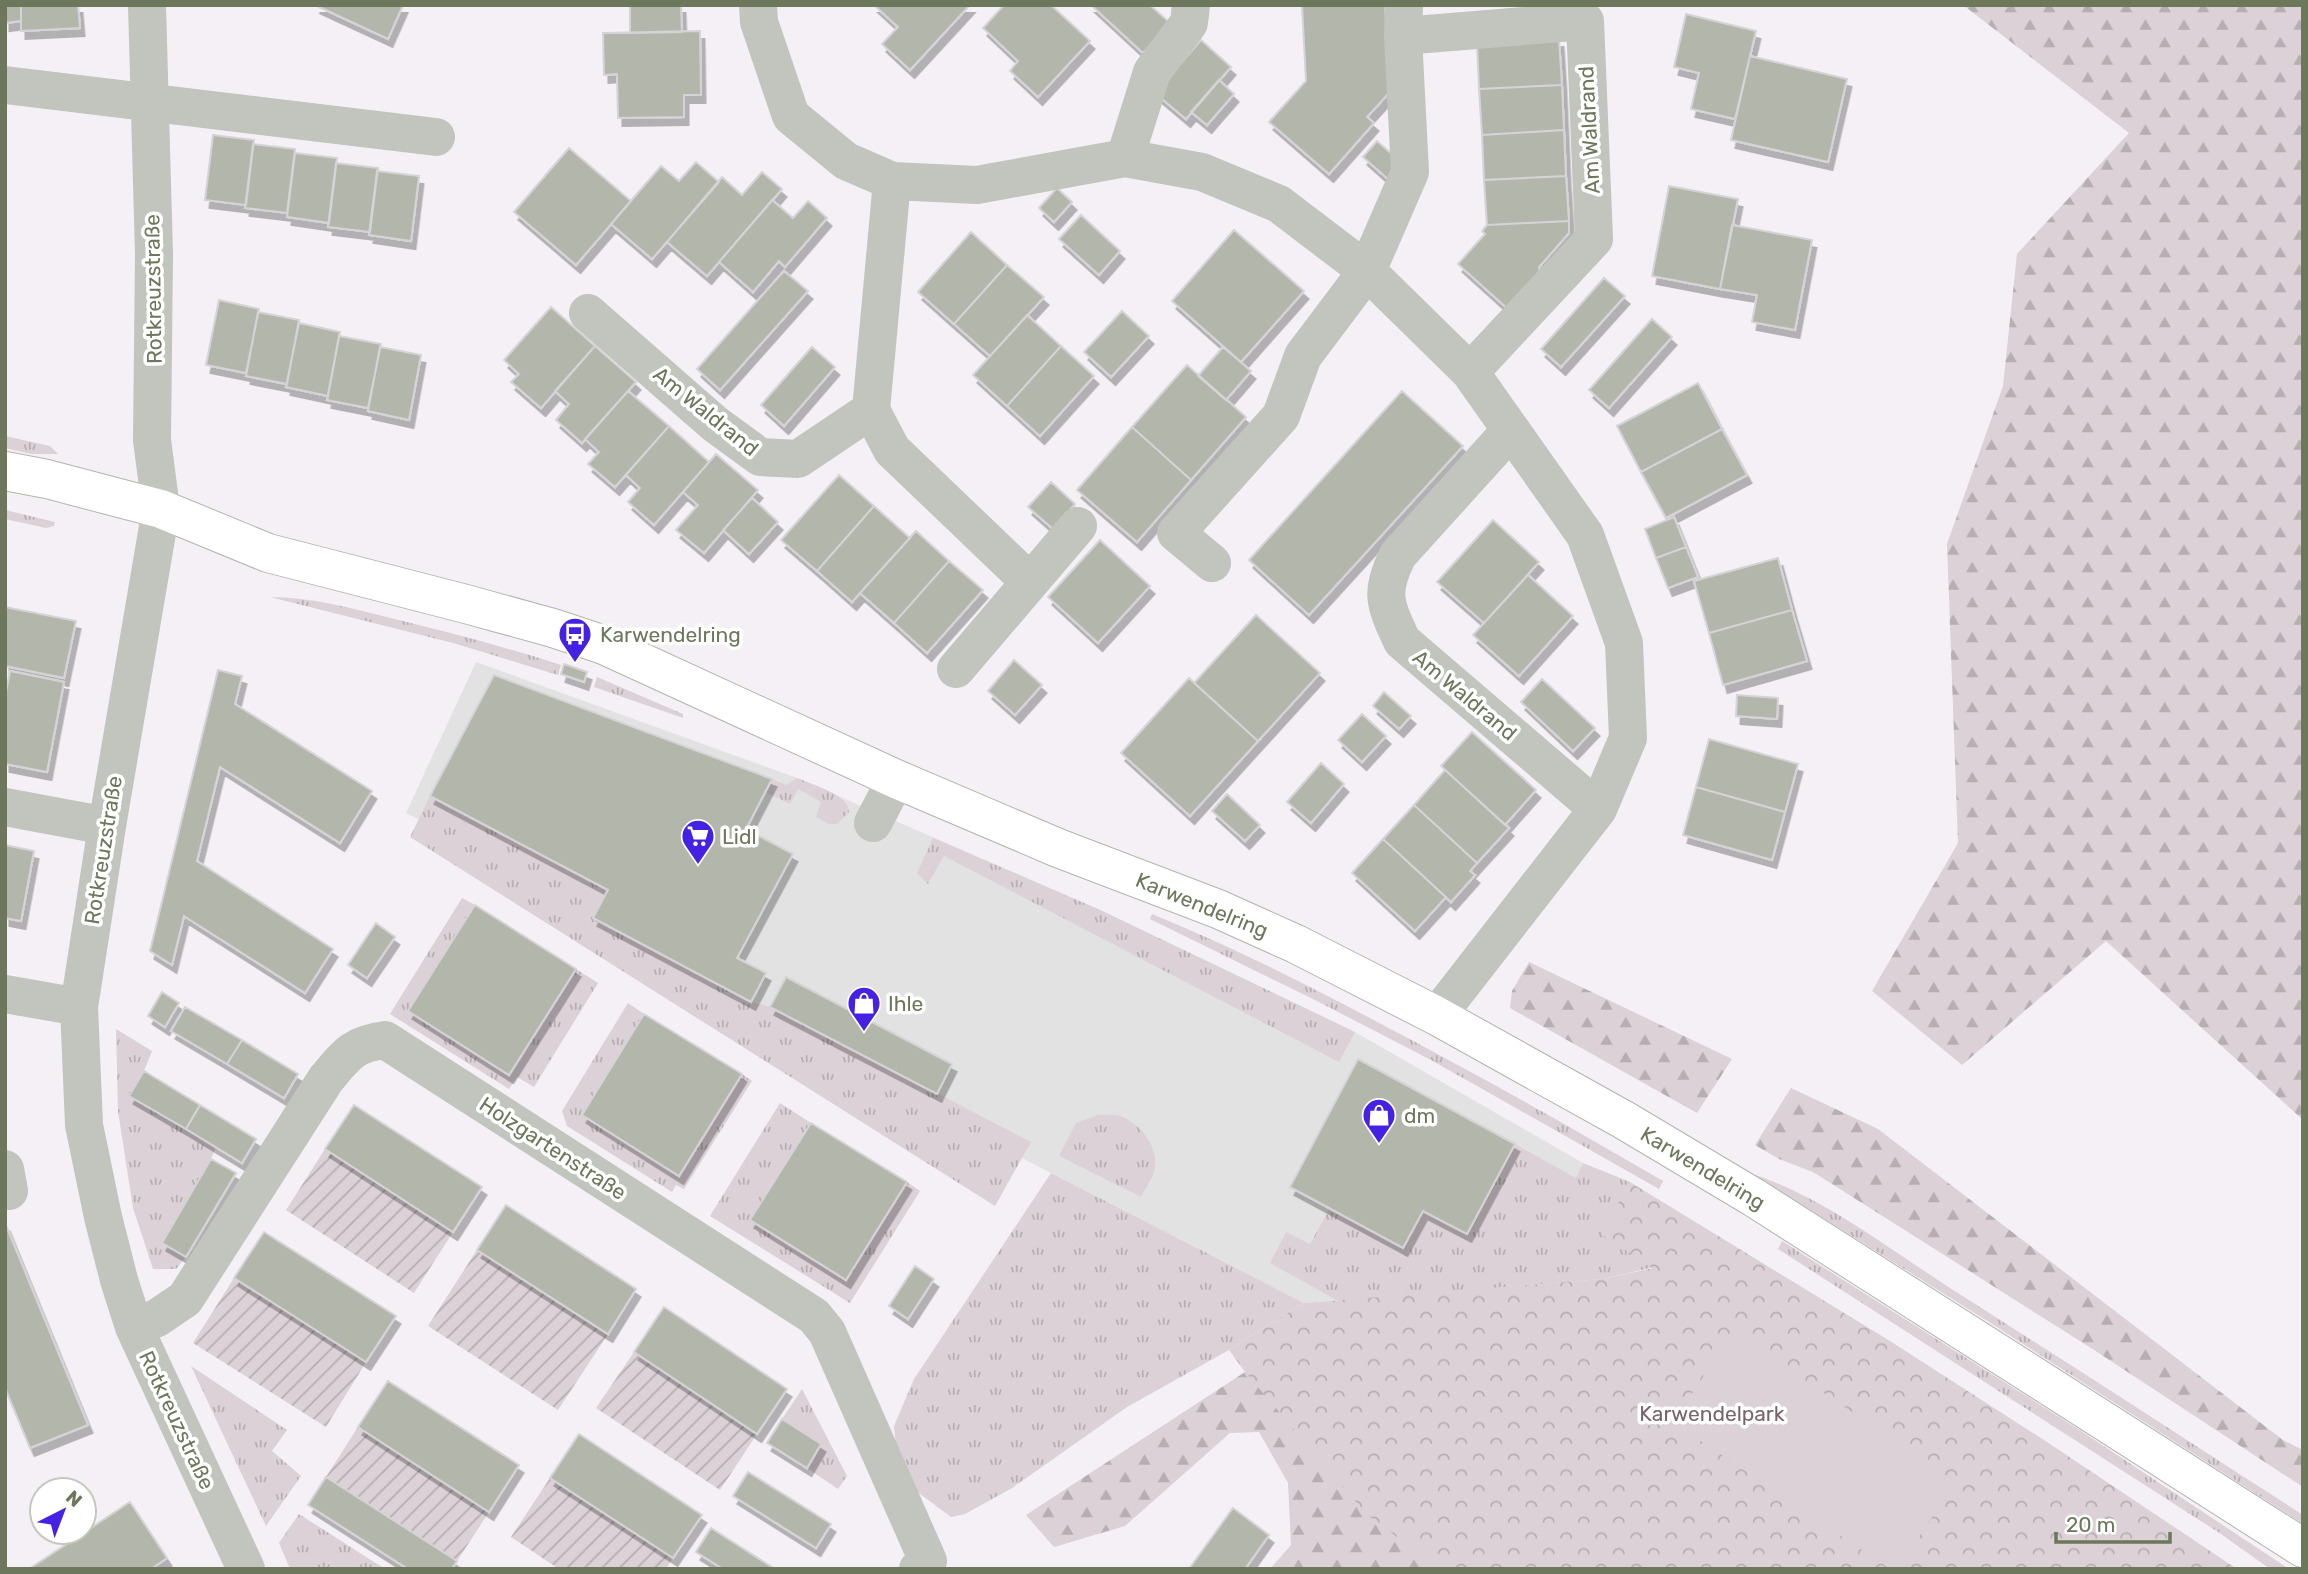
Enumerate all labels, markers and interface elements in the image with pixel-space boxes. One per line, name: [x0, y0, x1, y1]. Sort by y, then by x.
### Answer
street label: Am Waldrand: [1573, 66, 1605, 194]
street label: Rotkreuzstraße: [139, 214, 167, 364]
street label: Am Waldrand: [649, 361, 763, 461]
bus stop icon: Karwendelring: [556, 615, 594, 664]
place label: Karwendelring: [600, 622, 741, 647]
street label: Am Waldrand: [1408, 644, 1522, 746]
street label: Rotkreuzstraße: [79, 774, 127, 926]
supermarket icon: Lidl: [679, 817, 717, 866]
place label: Lidl: [722, 824, 757, 849]
street label: Karwendelring: [1132, 867, 1272, 943]
shop icon: Ihle: [845, 984, 883, 1033]
place label: Ihle: [888, 991, 923, 1016]
street label: Holzgartenstraße: [475, 1091, 631, 1205]
shop icon: dm: [1360, 1096, 1398, 1145]
place label: dm: [1404, 1103, 1435, 1128]
street label: Karwendelring: [1636, 1121, 1770, 1215]
street label: Rotkreuzstraße: [134, 1347, 220, 1493]
park label: Karwendelpark: [1639, 1401, 1785, 1426]
north arrow: [28, 1476, 98, 1546]
text: N: [61, 1486, 87, 1512]
scale bar: [2056, 1500, 2170, 1544]
text: 20 m: [2066, 1512, 2115, 1537]

